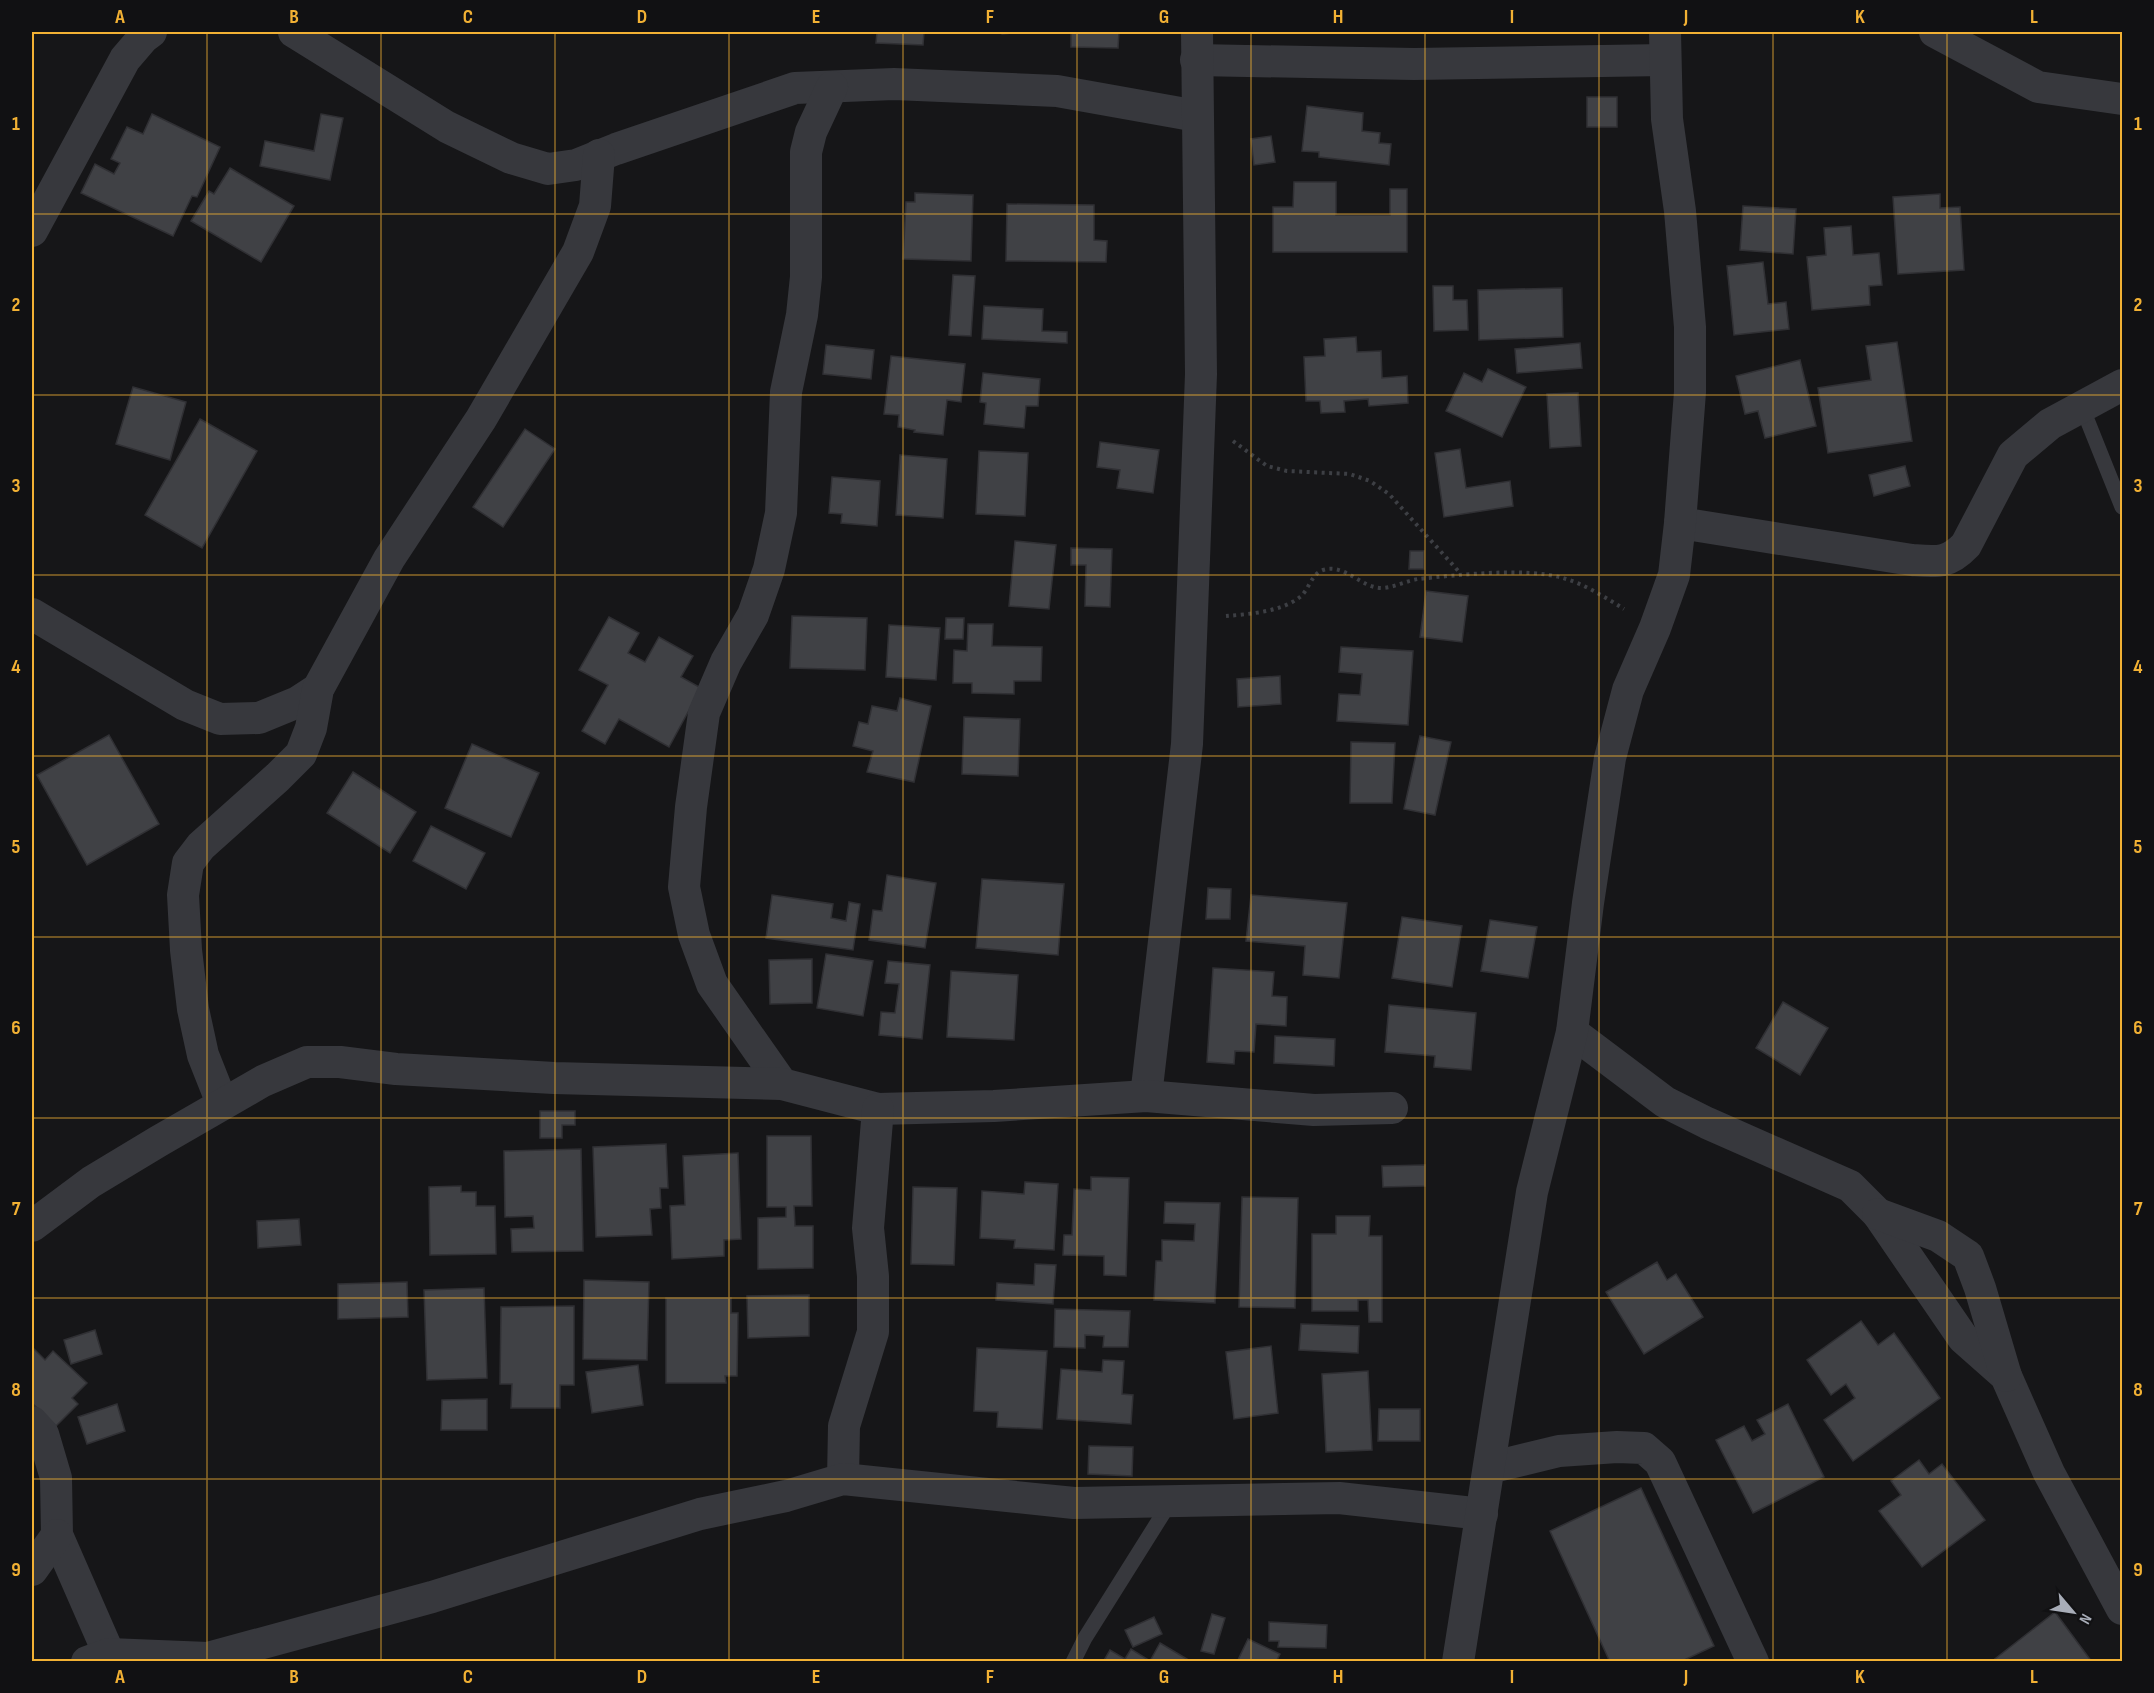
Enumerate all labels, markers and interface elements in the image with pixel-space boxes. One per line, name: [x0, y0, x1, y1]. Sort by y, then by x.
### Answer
text: A: [114, 5, 125, 29]
text: B: [289, 5, 299, 29]
text: C: [463, 5, 473, 29]
text: D: [637, 5, 647, 29]
text: E: [812, 5, 820, 29]
text: F: [986, 5, 994, 29]
text: G: [1159, 5, 1169, 29]
text: H: [1333, 5, 1343, 29]
text: I: [1510, 5, 1514, 29]
text: J: [1683, 5, 1688, 29]
text: K: [1855, 5, 1865, 29]
text: L: [2030, 5, 2038, 29]
text: 1: [12, 112, 20, 136]
text: 1: [2134, 112, 2142, 136]
text: 2: [12, 293, 20, 317]
text: 2: [2134, 293, 2142, 317]
text: 3: [12, 474, 21, 498]
text: 3: [2134, 474, 2143, 498]
text: 4: [11, 655, 21, 679]
text: 4: [2133, 655, 2143, 679]
text: 5: [12, 835, 21, 859]
text: 5: [2134, 835, 2143, 859]
text: 6: [11, 1016, 21, 1040]
text: 6: [2133, 1016, 2143, 1040]
text: 7: [12, 1197, 21, 1221]
text: 7: [2134, 1197, 2143, 1221]
text: 8: [11, 1378, 21, 1402]
text: 8: [2133, 1378, 2143, 1402]
text: 9: [11, 1558, 21, 1582]
text: 9: [2133, 1558, 2143, 1582]
north arrow: [2043, 1582, 2103, 1642]
text: N: [2074, 1610, 2095, 1627]
text: A: [114, 1665, 125, 1689]
text: B: [289, 1665, 299, 1689]
text: C: [463, 1665, 473, 1689]
text: D: [637, 1665, 647, 1689]
text: E: [812, 1665, 820, 1689]
text: F: [986, 1665, 994, 1689]
text: G: [1159, 1665, 1169, 1689]
text: H: [1333, 1665, 1343, 1689]
text: I: [1510, 1665, 1514, 1689]
text: J: [1683, 1665, 1688, 1689]
text: K: [1855, 1665, 1865, 1689]
text: L: [2030, 1665, 2038, 1689]

